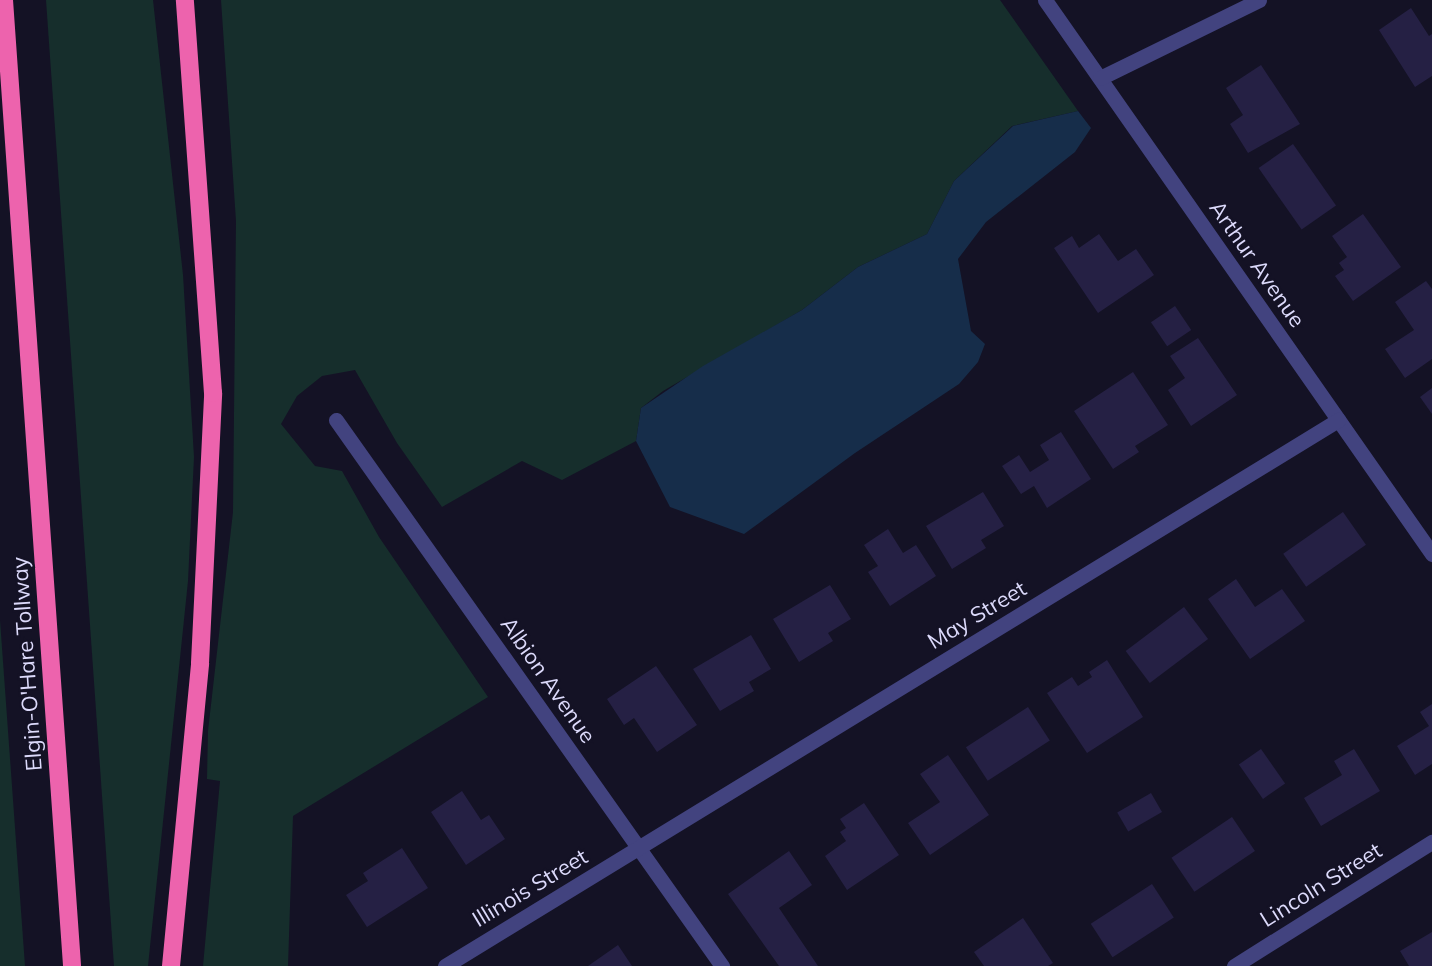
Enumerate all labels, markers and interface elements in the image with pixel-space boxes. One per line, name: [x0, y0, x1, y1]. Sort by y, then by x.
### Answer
street label: Arthur Avenue: [1204, 196, 1310, 332]
street label: Elgin-O'Hare Tollway: [6, 556, 48, 772]
street label: May Street: [923, 575, 1031, 655]
street label: Albion Avenue: [495, 612, 601, 748]
street label: Lincoln Street: [1255, 837, 1387, 933]
street label: Illinois Street: [468, 843, 592, 933]

